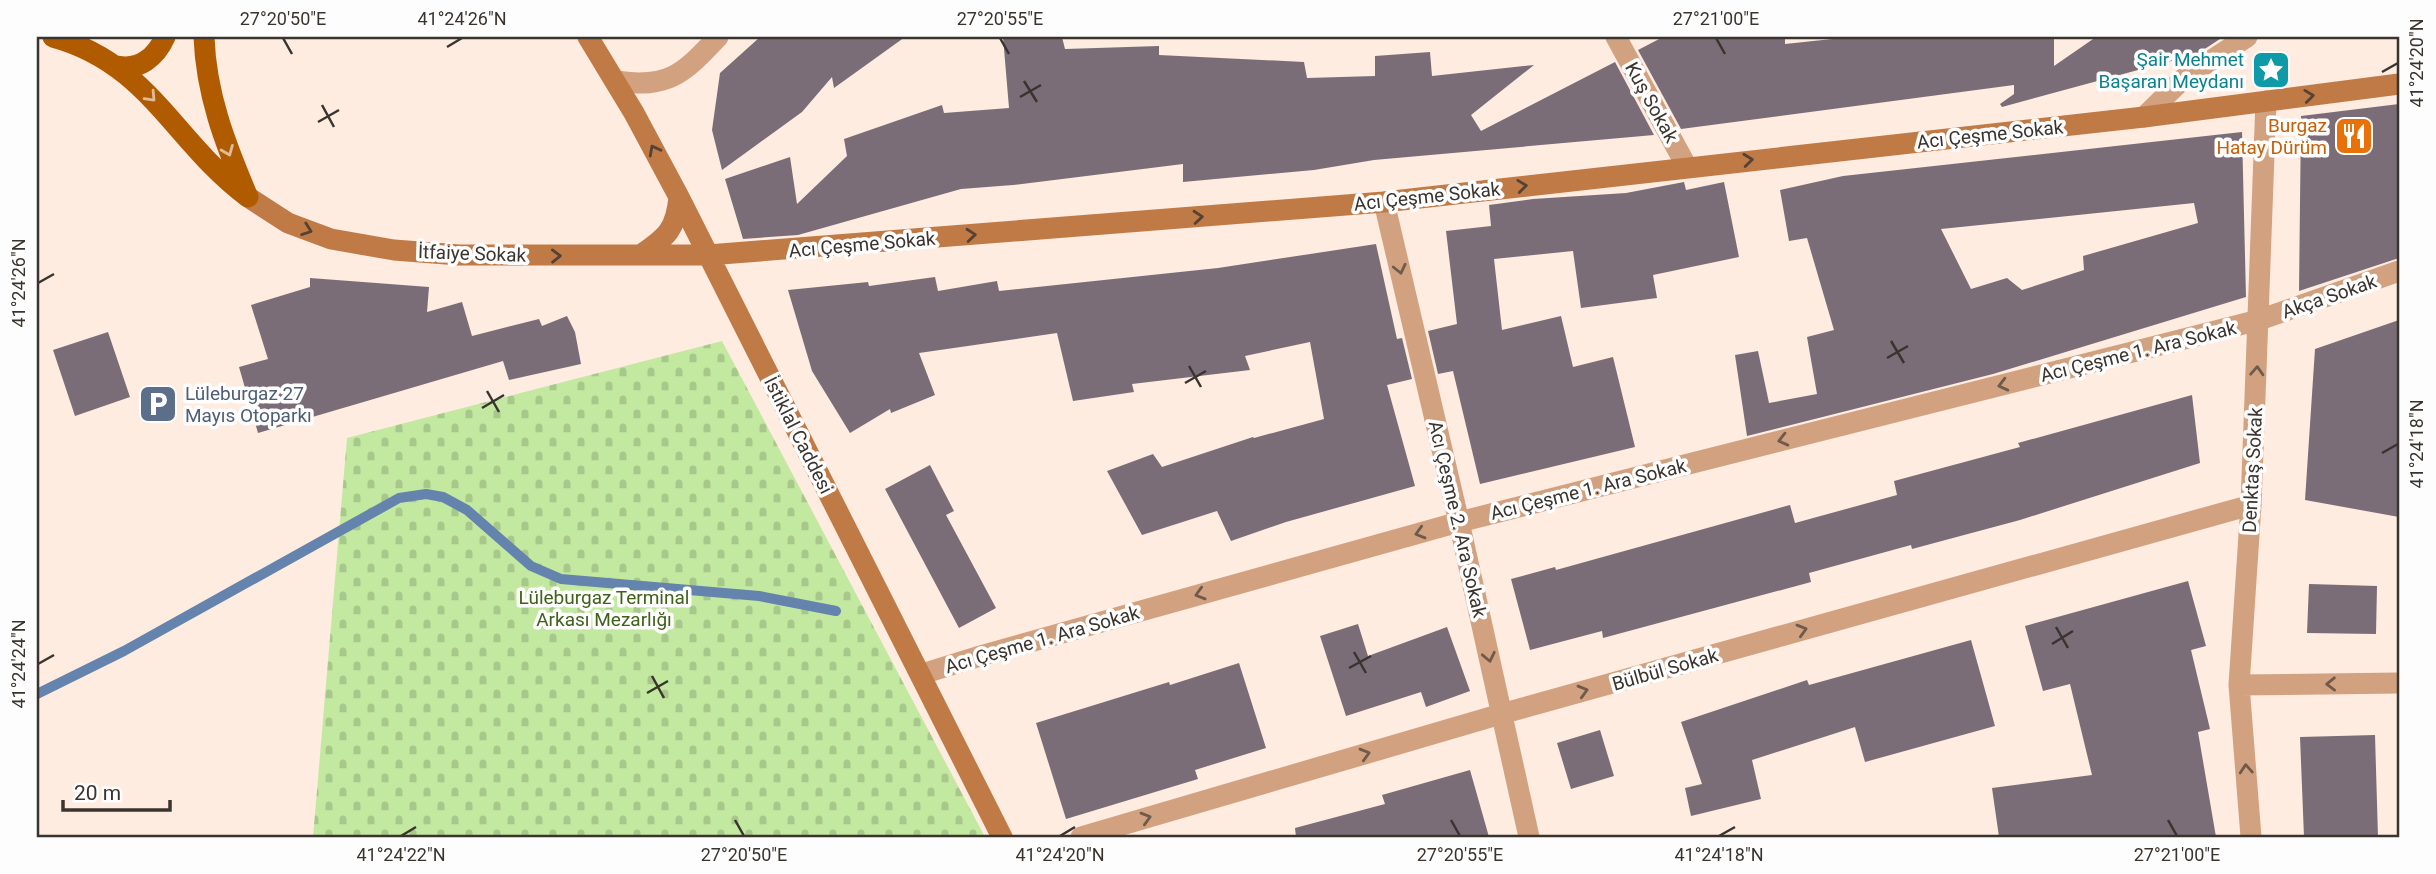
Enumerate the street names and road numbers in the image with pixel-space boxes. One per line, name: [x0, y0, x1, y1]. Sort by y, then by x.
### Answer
street label: Kuş Sokak: [1620, 58, 1683, 147]
street label: Acı Çeşme Sokak: [1916, 115, 2065, 154]
street label: Acı Çeşme Sokak: [1353, 177, 1502, 216]
street label: Acı Çeşme Sokak: [788, 227, 937, 262]
street label: İtfaiye Sokak: [417, 240, 527, 267]
street label: Akça Sokak: [2279, 269, 2380, 323]
street label: Acı Çeşme 1. Ara Sokak: [2038, 316, 2239, 387]
street label: İstiklal Caddesi: [759, 373, 838, 498]
street label: Denktaş Sokak: [2238, 406, 2267, 533]
street label: Acı Çeşme 2. Ara Sokak: [1424, 419, 1491, 620]
street label: Acı Çeşme 1. Ara Sokak: [1488, 454, 1689, 525]
street label: Acı Çeşme 1. Ara Sokak: [942, 601, 1142, 678]
street label: Bülbül Sokak: [1610, 643, 1721, 696]

